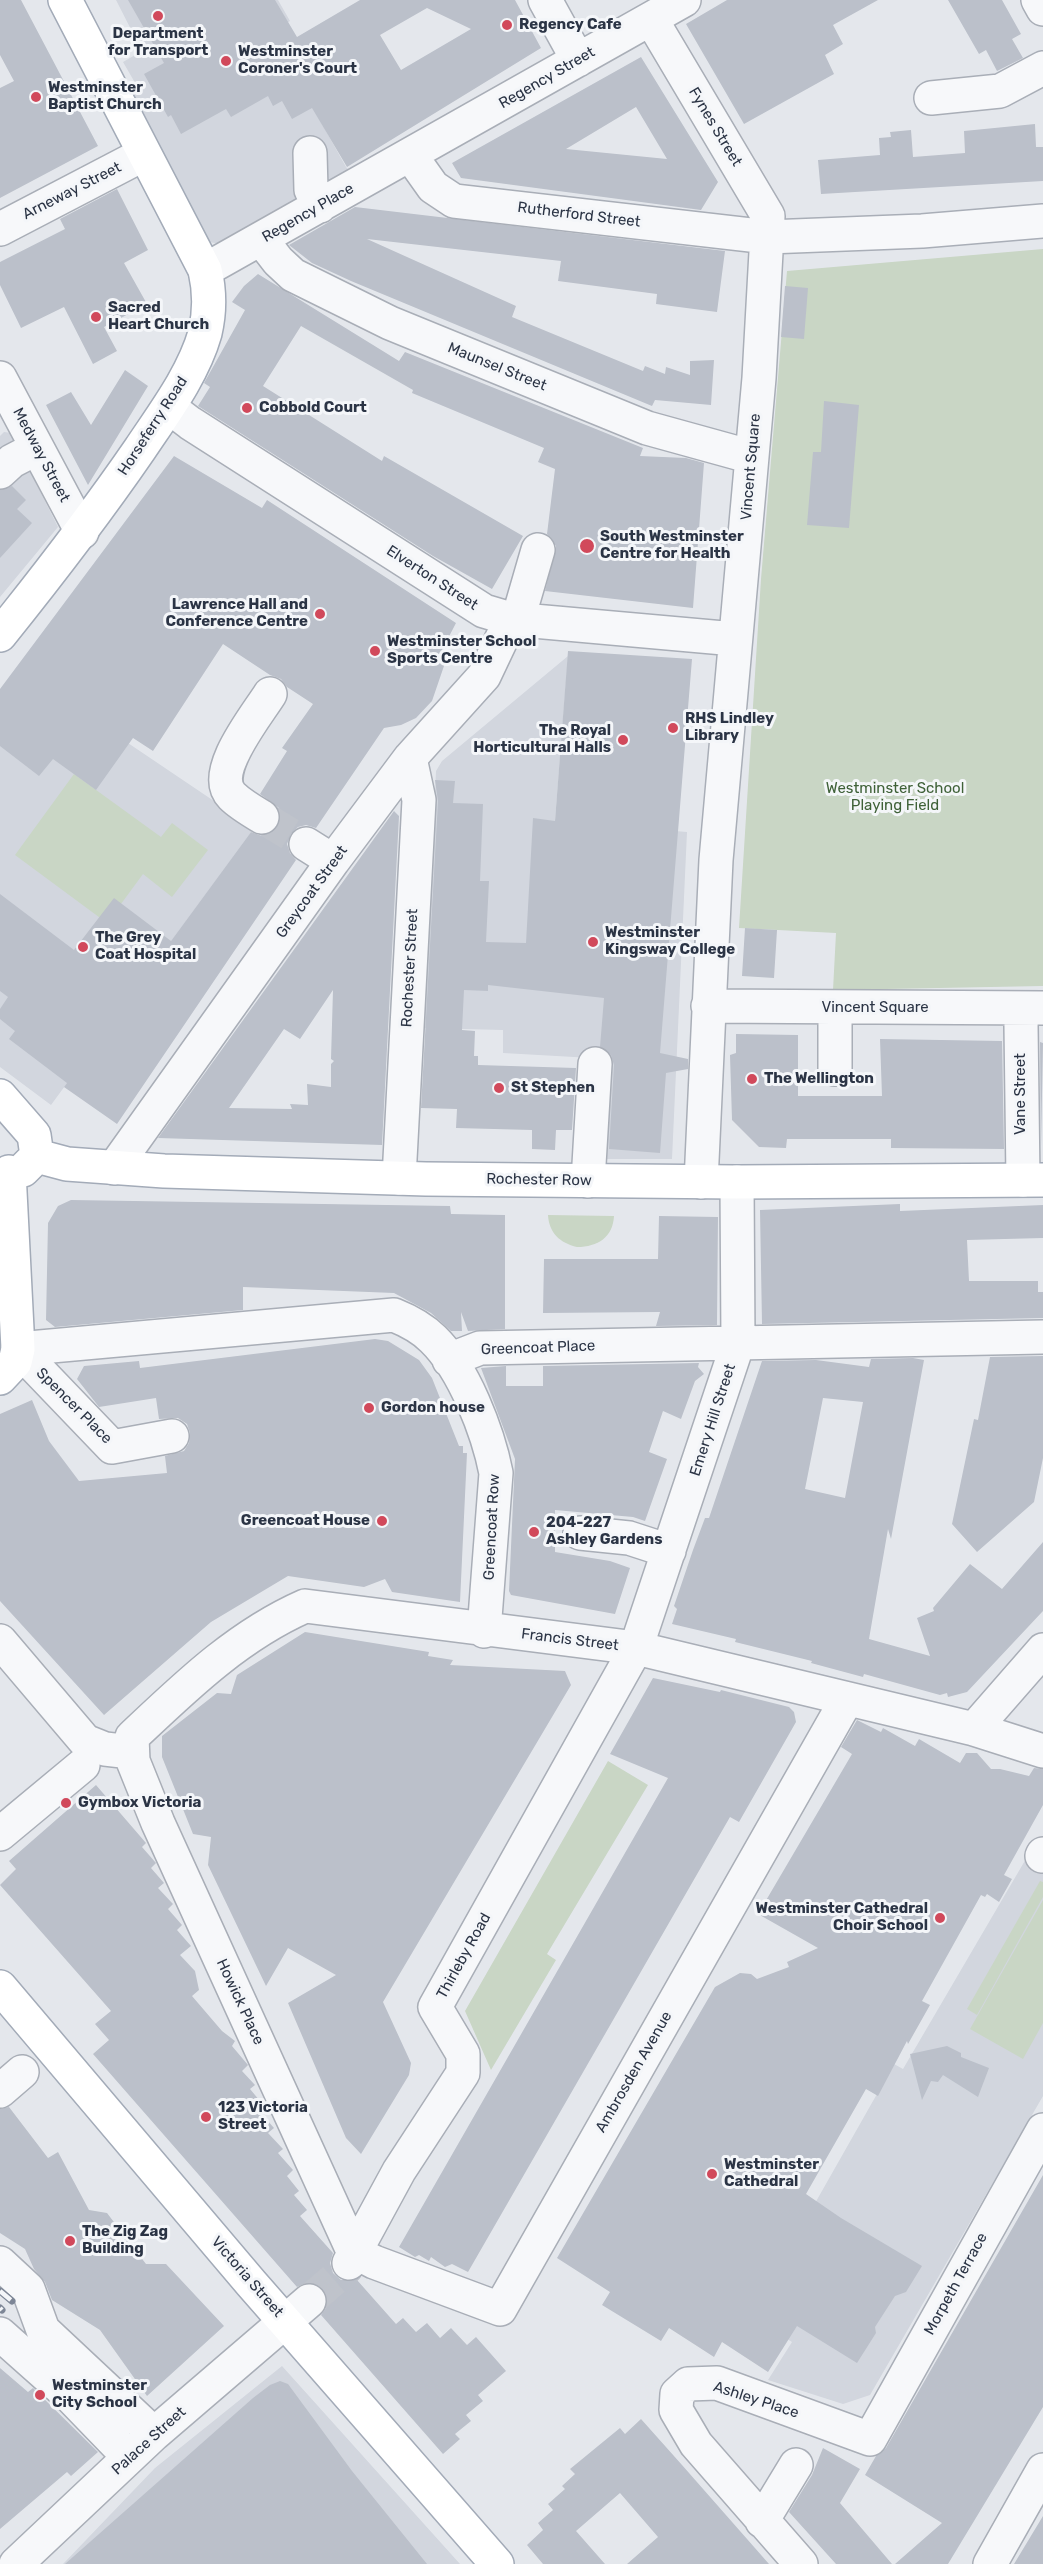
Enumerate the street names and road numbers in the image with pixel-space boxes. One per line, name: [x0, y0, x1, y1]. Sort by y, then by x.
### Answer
street label: Regency Street: [496, 43, 598, 113]
street label: Fynes Street: [684, 84, 746, 170]
street label: Arneway Street: [20, 158, 124, 224]
street label: Regency Place: [259, 180, 357, 246]
street label: Rutherford Street: [517, 199, 641, 231]
street label: Maunsel Street: [445, 339, 549, 395]
street label: Horseferry Road: [114, 373, 192, 479]
street label: Medway Street: [9, 405, 73, 505]
street label: Vincent Square: [737, 413, 765, 521]
street label: Elverton Street: [383, 542, 481, 614]
street label: Greycoat Street: [272, 842, 352, 942]
street label: Rochester Street: [398, 908, 422, 1028]
street label: Vincent Square: [821, 999, 929, 1017]
street label: Vane Street: [1012, 1053, 1030, 1135]
street label: Rochester Row: [486, 1170, 592, 1190]
street label: Greencoat Place: [480, 1337, 596, 1359]
street label: Emery Hill Street: [686, 1362, 740, 1478]
street label: Spencer Place: [32, 1364, 116, 1448]
street label: Greencoat Row: [480, 1473, 504, 1581]
street label: Francis Street: [520, 1625, 620, 1655]
street label: Thirleby Road: [433, 1910, 495, 2002]
street label: Howick Place: [212, 1956, 268, 2048]
street label: Ambrosden Avenue: [592, 2008, 676, 2136]
street label: Morpeth Terrace: [920, 2230, 992, 2338]
street label: Victoria Street: [207, 2233, 287, 2321]
street label: Ashley Place: [711, 2378, 801, 2422]
street label: Palace Street: [108, 2403, 190, 2479]

